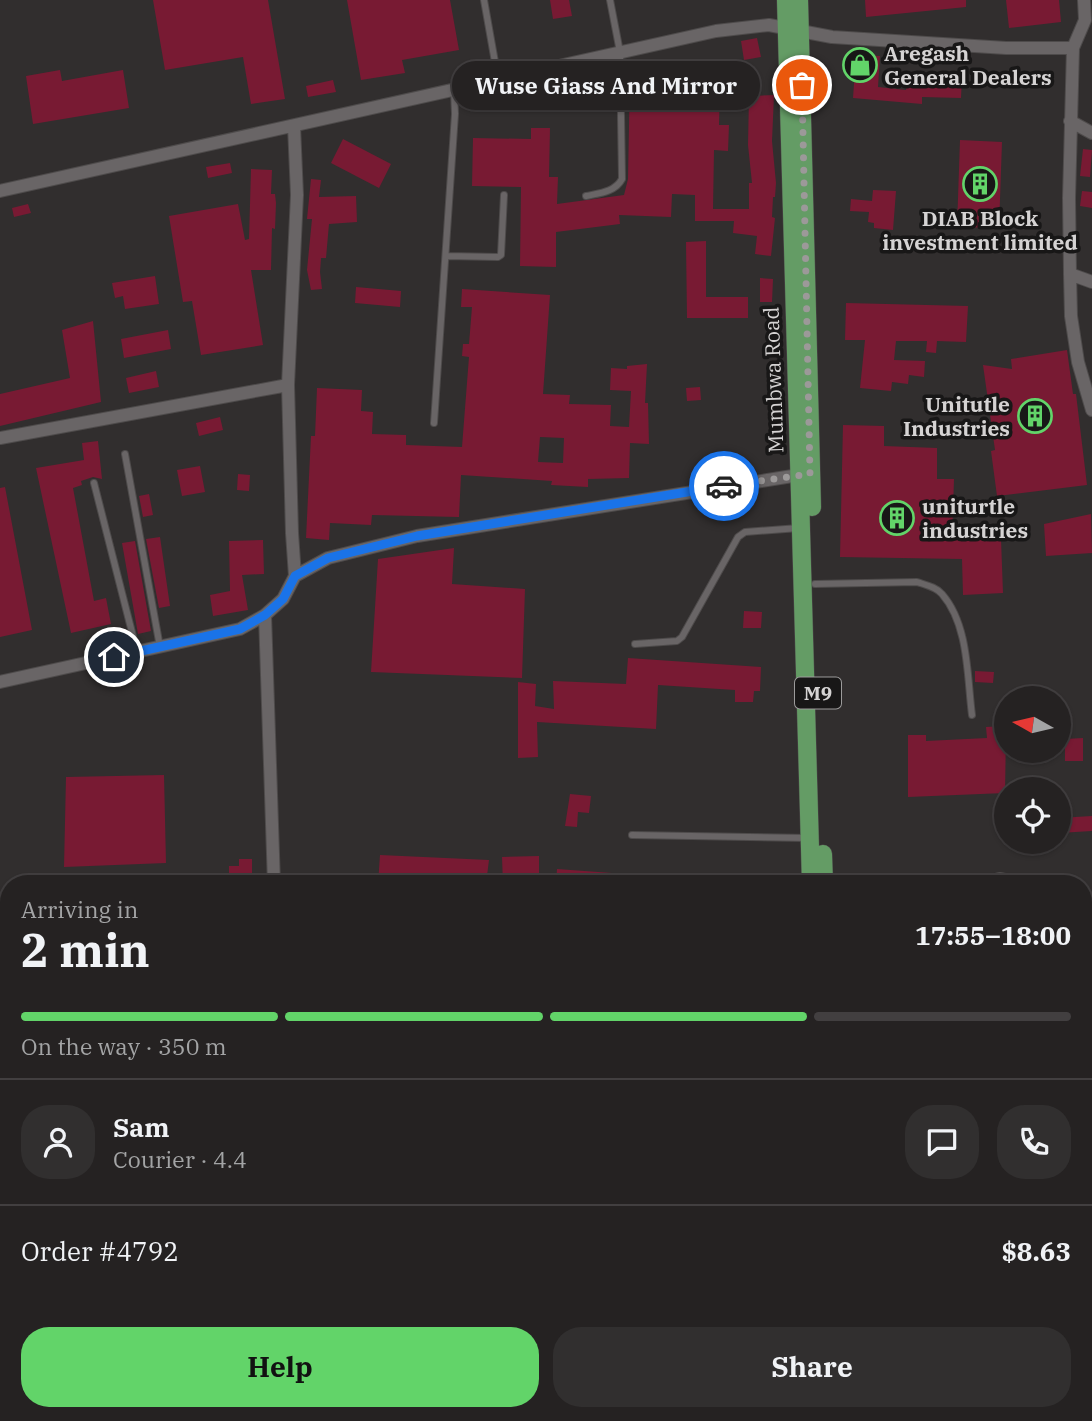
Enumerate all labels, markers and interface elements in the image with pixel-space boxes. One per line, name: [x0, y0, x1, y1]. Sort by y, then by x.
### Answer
place label: Aregash General Dealers: [884, 39, 1052, 91]
shop icon: Aregash General Dealers: [841, 46, 879, 84]
pin: [772, 55, 832, 115]
callout: Wuse Giass And Mirror: [452, 60, 760, 110]
icon: bag: [783, 66, 821, 104]
text: Wuse Giass And Mirror: [475, 70, 737, 100]
building icon: DIAB Block investment limited: [961, 165, 999, 203]
place label: DIAB Block investment limited: [882, 204, 1078, 256]
street label: Mumbwa Road: [756, 306, 790, 454]
place label: Unitutle Industries: [903, 390, 1010, 442]
building icon: Unitutle Industries: [1016, 397, 1054, 435]
courier: [689, 451, 759, 521]
icon: car: [705, 467, 743, 505]
place label: uniturtle industries: [922, 492, 1028, 544]
building icon: uniturtle industries: [878, 499, 916, 537]
pin: [84, 627, 144, 687]
icon: home: [95, 638, 133, 676]
road number: M9: [795, 678, 841, 708]
north arrow: [994, 686, 1071, 763]
map controls: [994, 686, 1071, 854]
button: locate: [994, 777, 1071, 854]
text: Arriving in: [21, 894, 138, 924]
text: 17:55–18:00: [915, 918, 1071, 952]
text: 2 min: [21, 920, 150, 980]
text: On the way · 350 m: [21, 1031, 227, 1061]
button: person: [21, 1105, 95, 1179]
button: chat: [905, 1105, 979, 1179]
button: phone: [997, 1105, 1071, 1179]
text: Sam: [113, 1110, 169, 1144]
text: Courier · 4.4: [113, 1144, 247, 1174]
text: Order #4792: [21, 1234, 179, 1268]
text: $8.63: [1001, 1234, 1071, 1268]
button: Help: [21, 1327, 539, 1407]
button: Share: [553, 1327, 1071, 1407]

